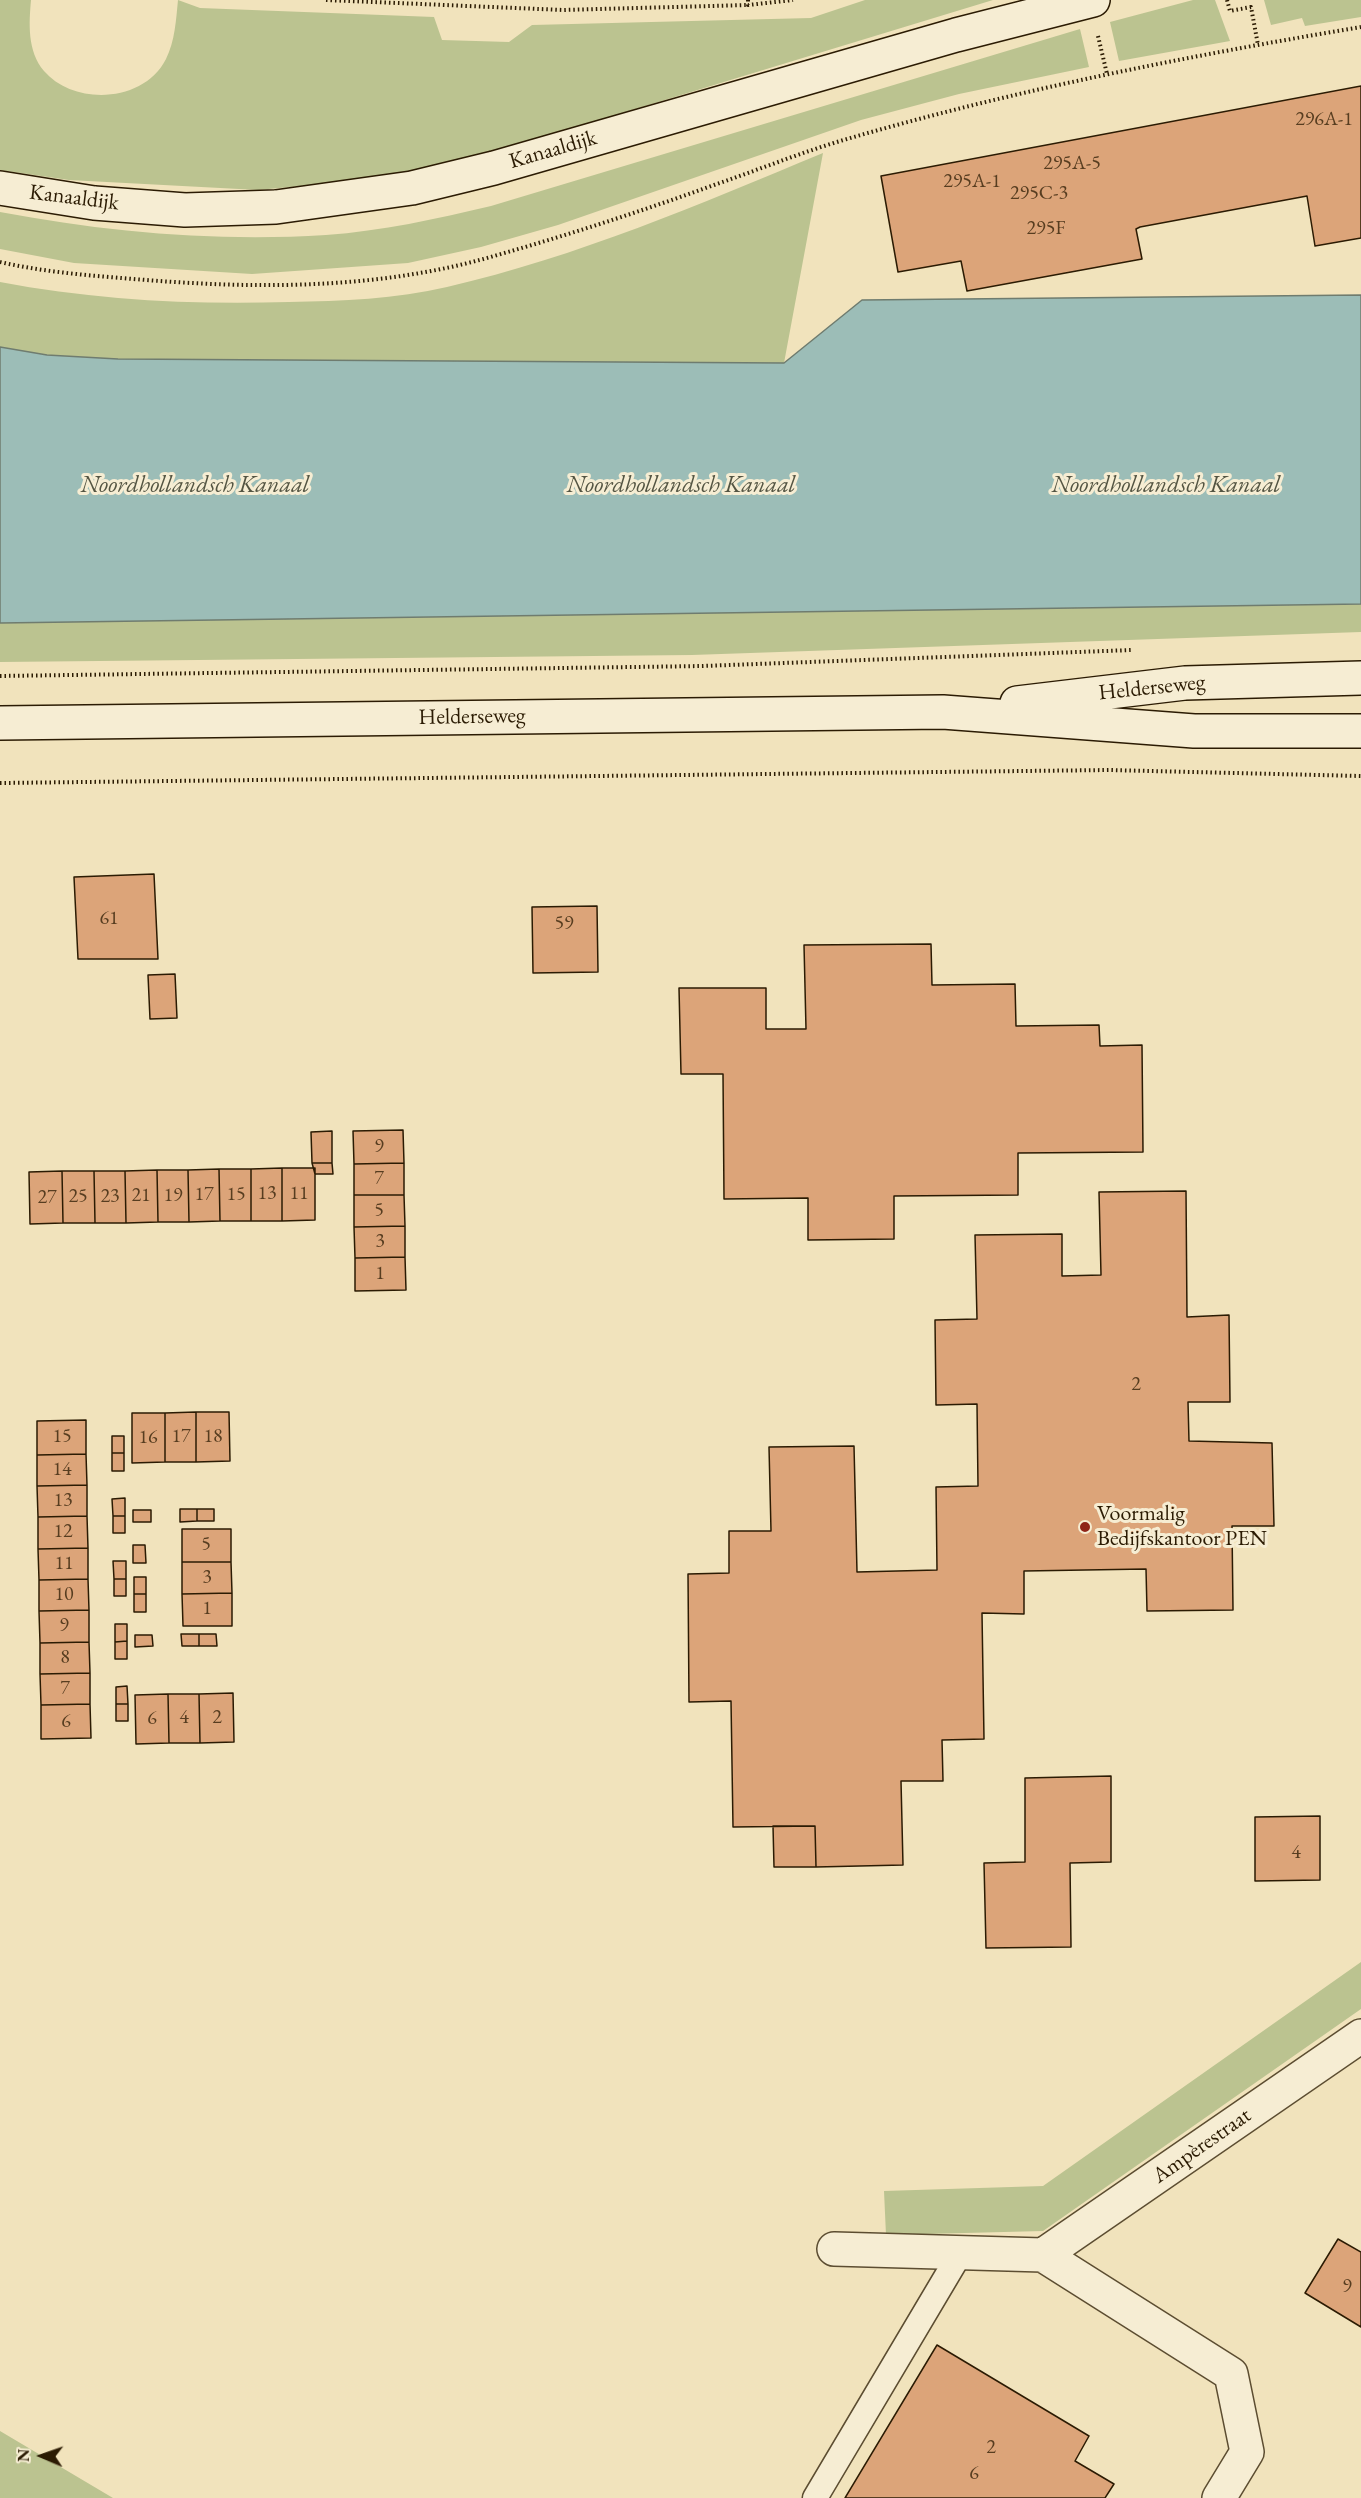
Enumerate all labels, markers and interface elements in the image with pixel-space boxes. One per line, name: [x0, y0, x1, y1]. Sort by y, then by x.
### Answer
house number: 296A-1: [1295, 108, 1353, 132]
street label: Kanaaldijk: [506, 125, 600, 175]
house number: 295A-5: [1043, 152, 1101, 176]
house number: 295A-1: [943, 170, 1001, 194]
street label: Kanaaldijk: [28, 179, 120, 217]
house number: 295C-3: [1010, 182, 1068, 206]
house number: 295F: [1026, 217, 1066, 241]
water label: Noordhollandsch Kanaal: [81, 471, 309, 499]
water label: Noordhollandsch Kanaal: [567, 471, 795, 499]
water label: Noordhollandsch Kanaal: [1052, 471, 1280, 499]
street label: Helderseweg: [1097, 669, 1207, 707]
street label: Helderseweg: [418, 703, 526, 731]
house number: 61: [99, 907, 119, 931]
house number: 59: [554, 912, 574, 936]
house number: 9: [374, 1135, 384, 1159]
house number: 7: [374, 1167, 384, 1191]
house number: 13: [257, 1182, 277, 1206]
house number: 11: [289, 1182, 309, 1206]
house number: 17: [194, 1183, 214, 1207]
house number: 15: [226, 1183, 246, 1207]
house number: 21: [131, 1184, 151, 1208]
house number: 19: [163, 1184, 183, 1208]
house number: 25: [68, 1185, 88, 1209]
house number: 23: [100, 1185, 120, 1209]
house number: 27: [37, 1186, 57, 1210]
house number: 5: [374, 1199, 384, 1223]
house number: 3: [375, 1230, 385, 1254]
house number: 1: [375, 1262, 385, 1286]
house number: 2: [1131, 1373, 1141, 1397]
house number: 15: [52, 1425, 72, 1449]
house number: 17: [171, 1425, 191, 1449]
house number: 18: [203, 1425, 223, 1449]
house number: 16: [138, 1426, 158, 1450]
house number: 14: [52, 1458, 72, 1482]
house number: 13: [53, 1489, 73, 1513]
place label: Voormalig Bedijfskantoor PEN: [1097, 1501, 1267, 1552]
house number: 12: [53, 1520, 73, 1544]
marker: Voormalig Bedijfskantoor PEN: [1078, 1520, 1092, 1534]
house number: 5: [201, 1533, 211, 1557]
house number: 11: [54, 1552, 74, 1576]
house number: 3: [202, 1566, 212, 1590]
house number: 10: [54, 1583, 74, 1607]
house number: 1: [202, 1597, 212, 1621]
house number: 9: [59, 1614, 69, 1638]
house number: 8: [60, 1646, 70, 1670]
house number: 7: [60, 1677, 70, 1701]
house number: 4: [179, 1706, 189, 1730]
house number: 2: [212, 1706, 222, 1730]
house number: 6: [147, 1707, 157, 1731]
house number: 6: [61, 1710, 71, 1734]
house number: 4: [1291, 1841, 1301, 1865]
street label: Ampèrestraat: [1148, 2102, 1256, 2190]
house number: 9: [1342, 2275, 1352, 2299]
north arrow: [12, 2426, 72, 2486]
house number: 2: [986, 2436, 996, 2460]
text: N: [13, 2449, 34, 2462]
house number: 6: [969, 2462, 979, 2486]

